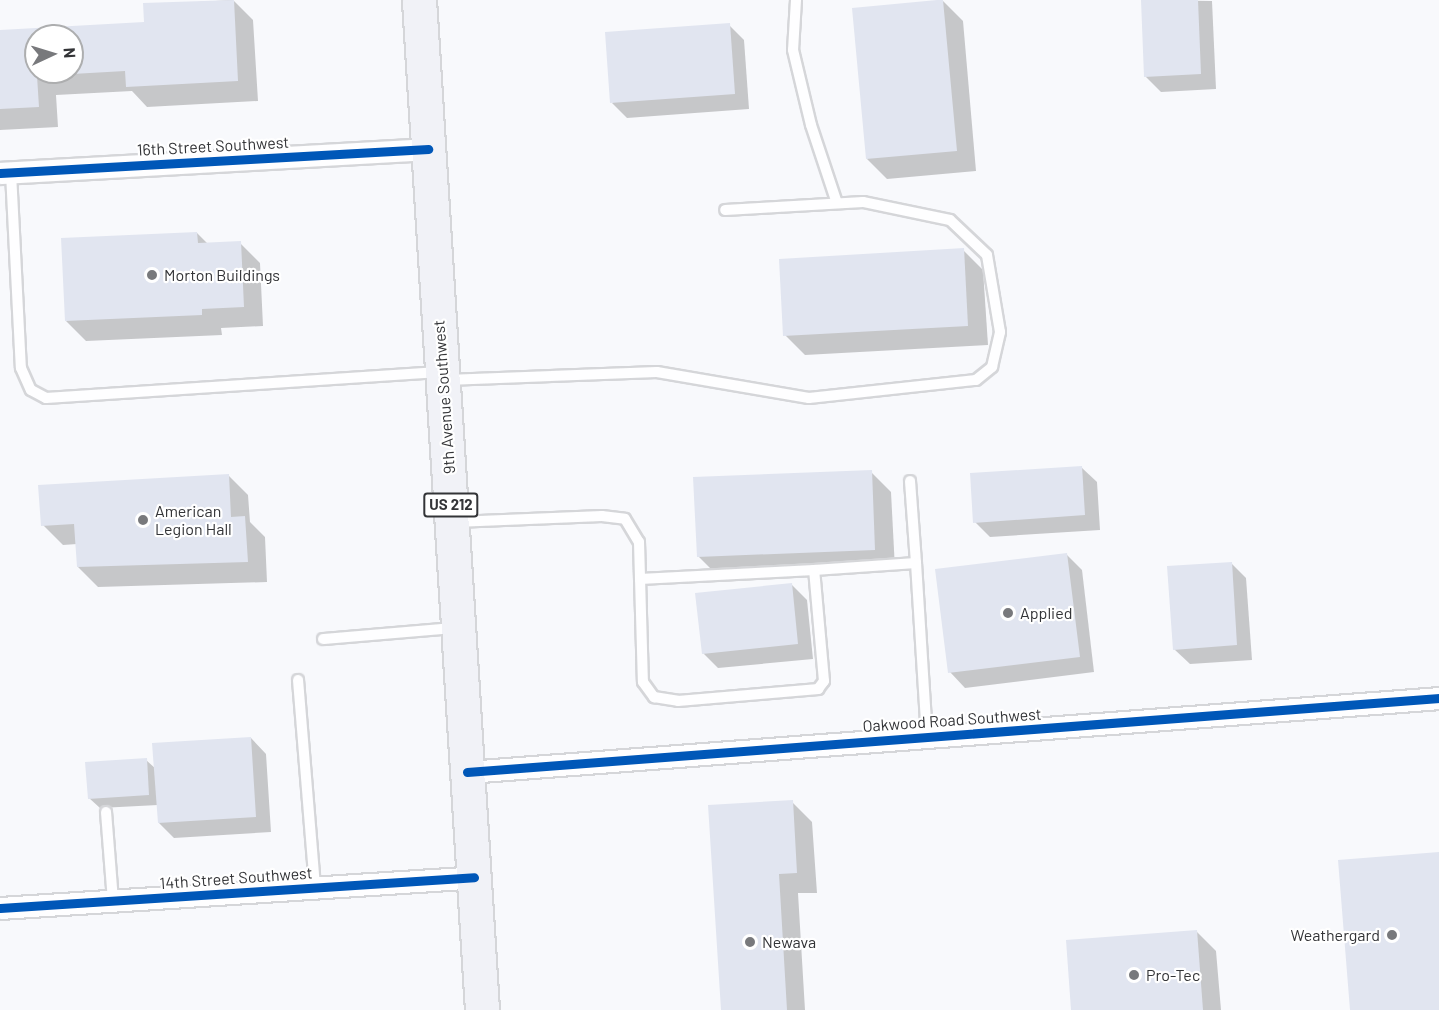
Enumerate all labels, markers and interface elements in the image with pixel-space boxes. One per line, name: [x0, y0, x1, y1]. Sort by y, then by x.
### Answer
north arrow: [24, 24, 84, 84]
text: N: [61, 47, 80, 59]
street label: 16th Street Southwest: [136, 132, 290, 160]
place label: Morton Buildings: [164, 265, 280, 285]
marker: Morton Buildings: [145, 268, 159, 282]
street label: 9th Avenue Southwest: [429, 319, 459, 475]
road number: US 212: [422, 493, 480, 517]
place label: American Legion Hall: [155, 501, 232, 539]
marker: American Legion Hall: [136, 513, 150, 527]
place label: Applied: [1020, 603, 1072, 623]
marker: Applied: [1001, 606, 1015, 620]
street label: Oakwood Road Southwest: [862, 704, 1042, 736]
street label: 14th Street Southwest: [159, 863, 313, 893]
place label: Weathergard: [1290, 925, 1380, 945]
marker: Weathergard: [1385, 928, 1399, 942]
place label: Newava: [762, 932, 816, 952]
marker: Newava: [743, 935, 757, 949]
place label: Pro-Tec: [1146, 965, 1200, 985]
marker: Pro-Tec: [1127, 968, 1141, 982]

